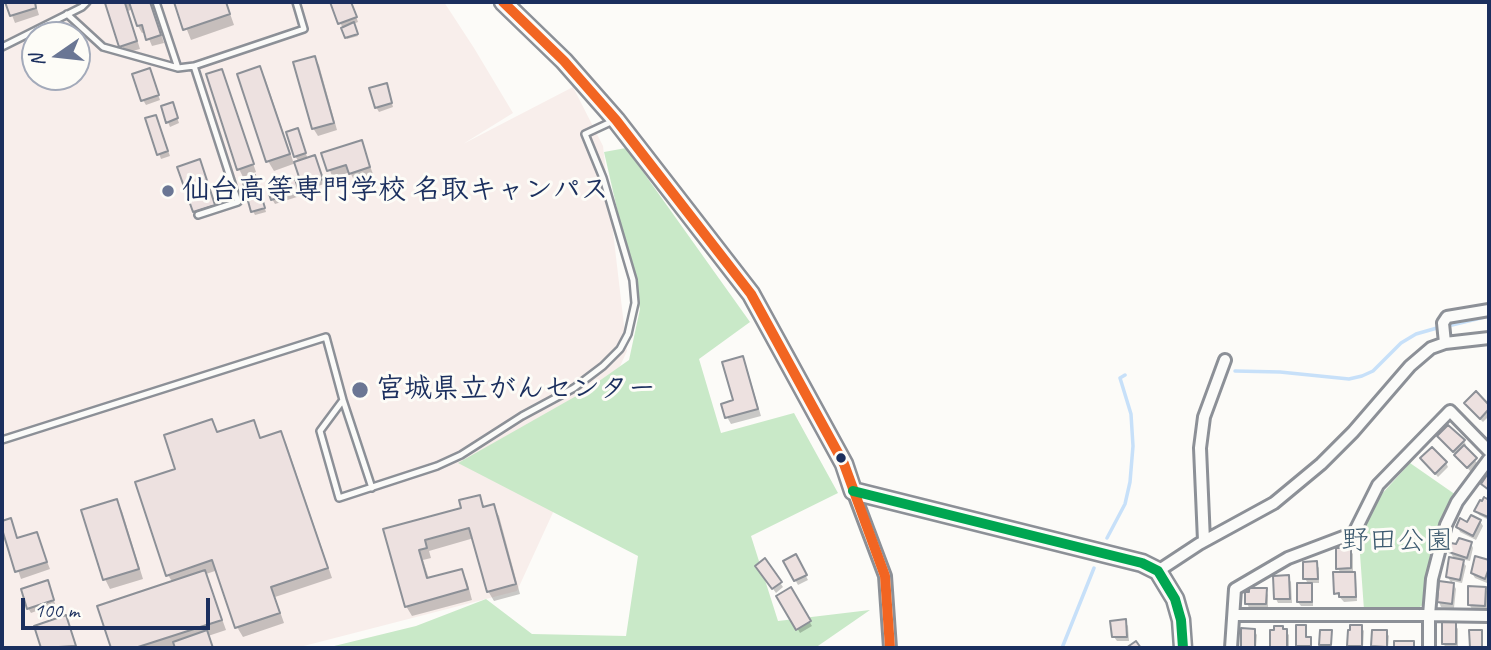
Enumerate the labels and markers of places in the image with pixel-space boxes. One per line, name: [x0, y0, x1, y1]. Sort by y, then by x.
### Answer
place label: 仙台高等専門学校 名取キャンパス: [182, 174, 609, 208]
marker: 仙台高等専門学校 名取キャンパス: [160, 183, 176, 199]
place label: 宮城県立がんセンター: [376, 373, 656, 407]
marker: 宮城県立がんセンター: [350, 380, 370, 400]
unlabelled marker: [834, 451, 848, 465]

